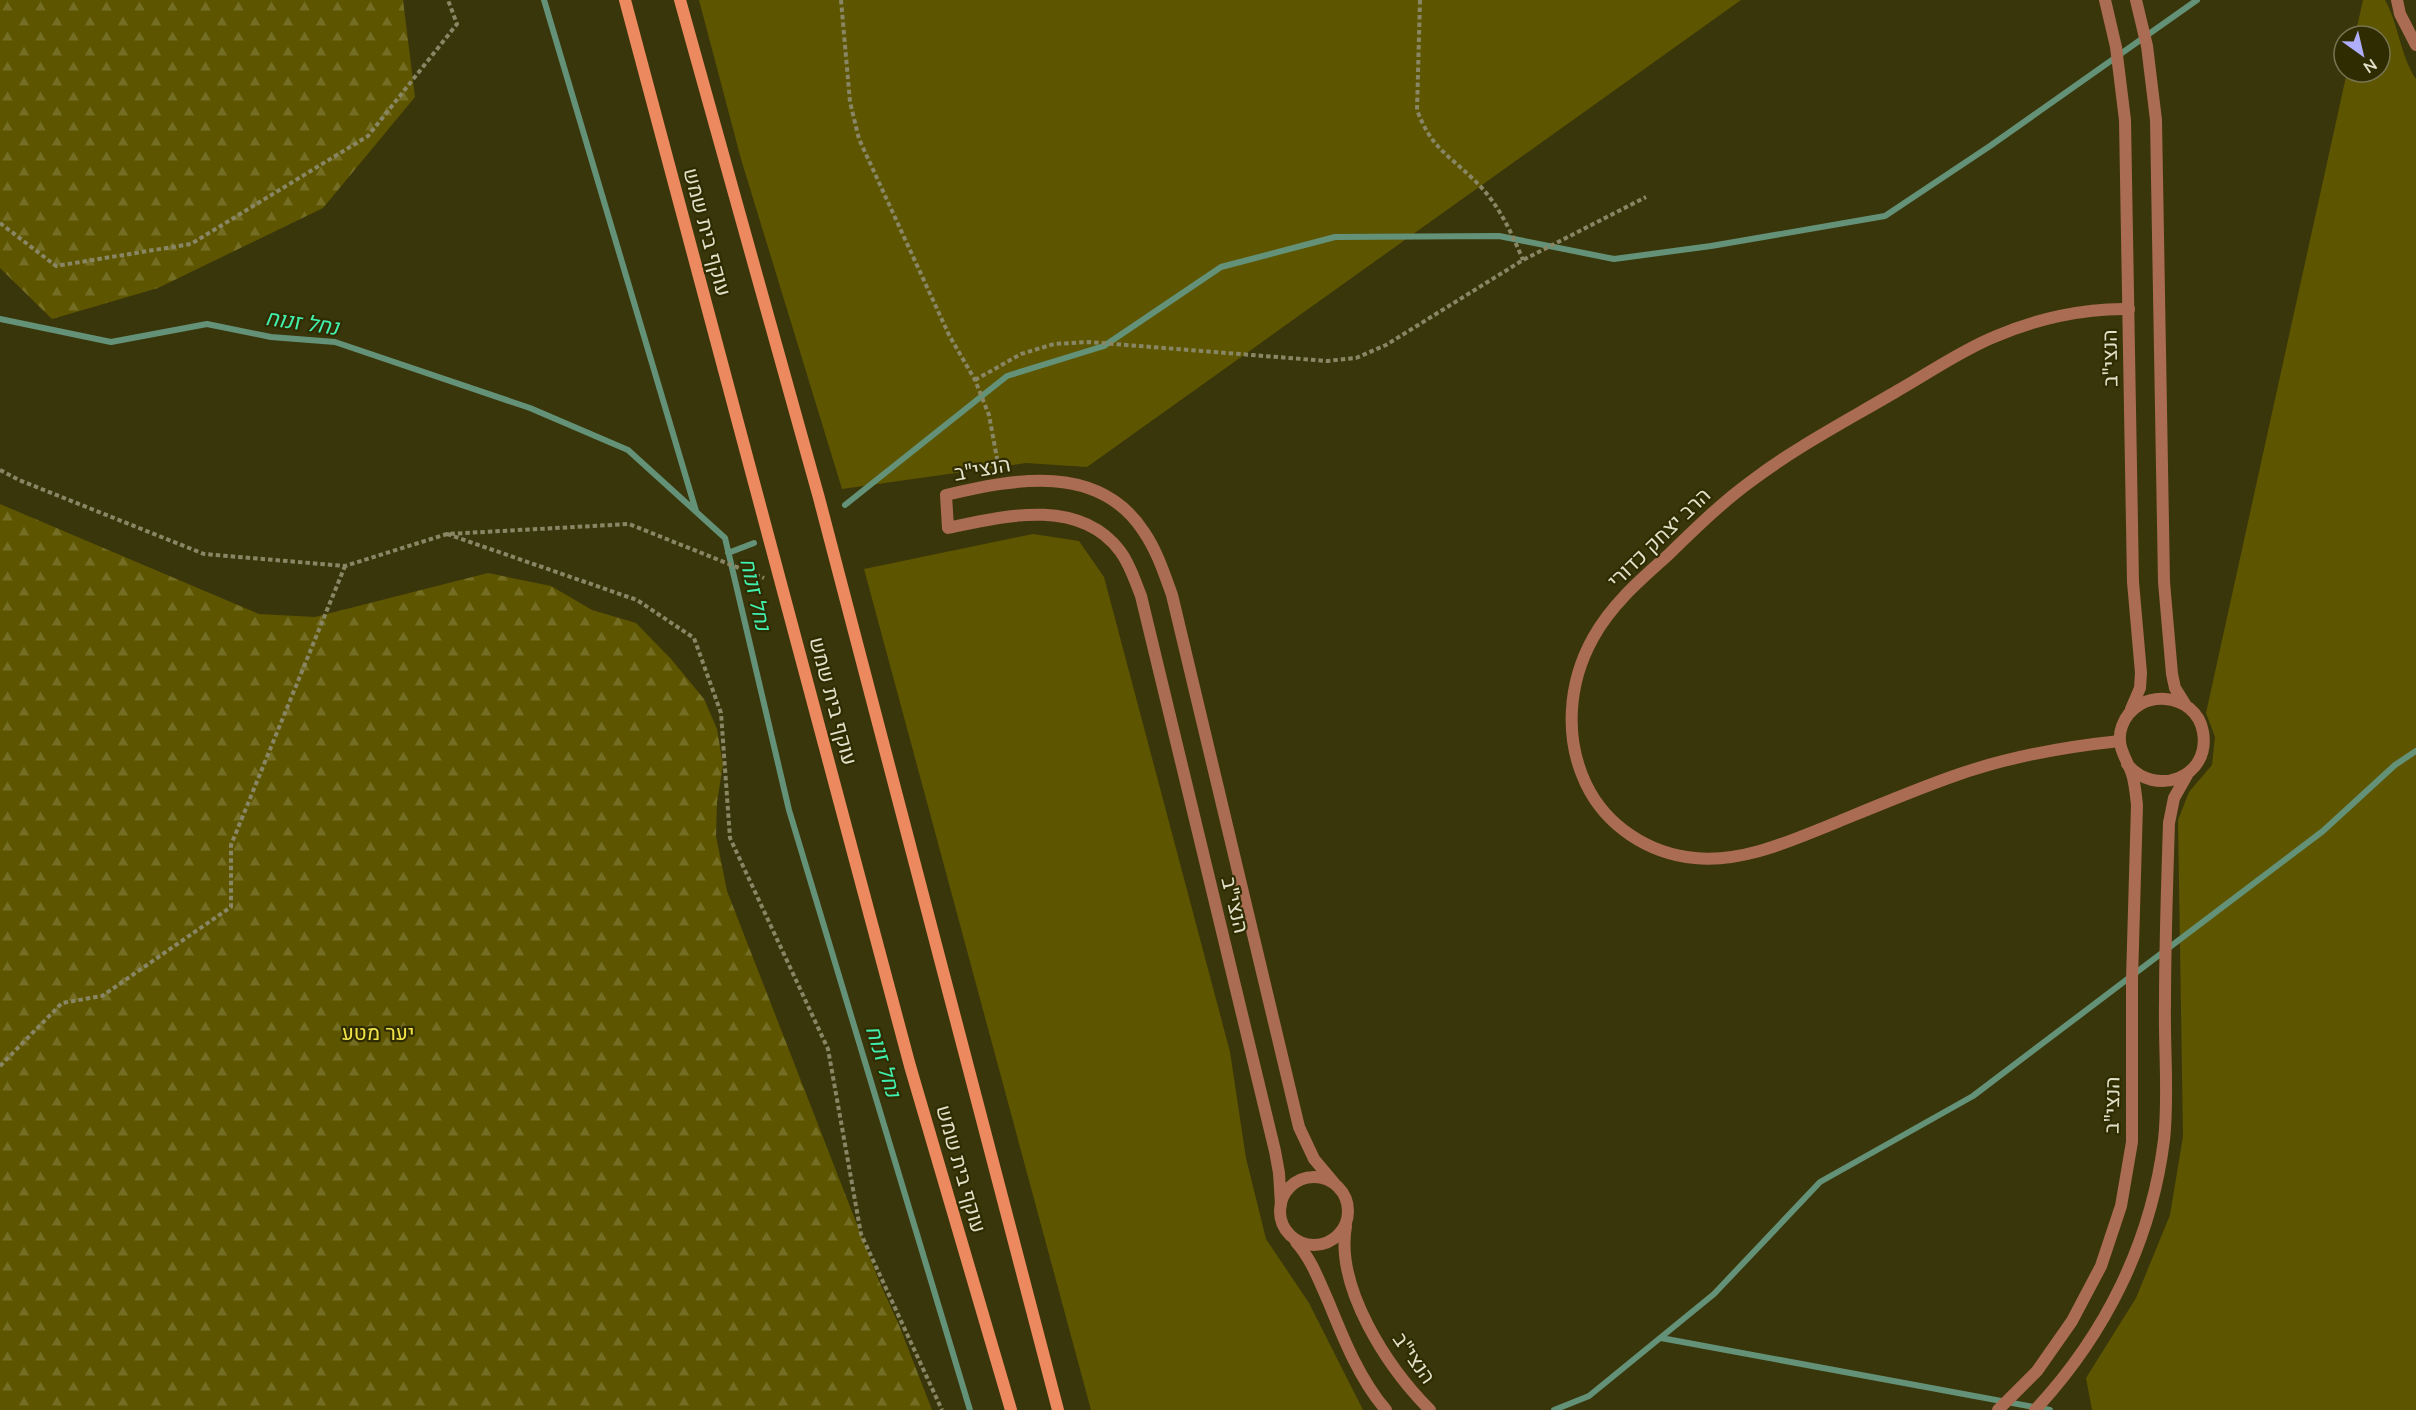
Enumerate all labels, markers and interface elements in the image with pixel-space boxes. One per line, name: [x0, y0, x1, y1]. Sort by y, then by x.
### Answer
north arrow: [2332, 24, 2392, 84]
text: N: [2359, 53, 2381, 78]
street label: עוקף בית שמש: [676, 165, 738, 299]
water label: נחל זנוח: [263, 303, 343, 343]
street label: הנצי"ב: [2096, 329, 2124, 387]
street label: הנצי"ב: [951, 450, 1013, 488]
street label: הרב יצחק כדורי: [1601, 482, 1717, 594]
water label: נחל זנוח: [732, 555, 778, 636]
street label: עוקף בית שמש: [802, 634, 864, 768]
street label: הנצי"ב: [1215, 874, 1255, 936]
park label: יער מטע: [342, 1019, 414, 1047]
water label: נחל זנוח: [858, 1022, 909, 1103]
street label: הנצי"ב: [2098, 1076, 2126, 1134]
street label: עוקף בית שמש: [929, 1102, 993, 1236]
street label: הנצי"ב: [1386, 1327, 1442, 1389]

